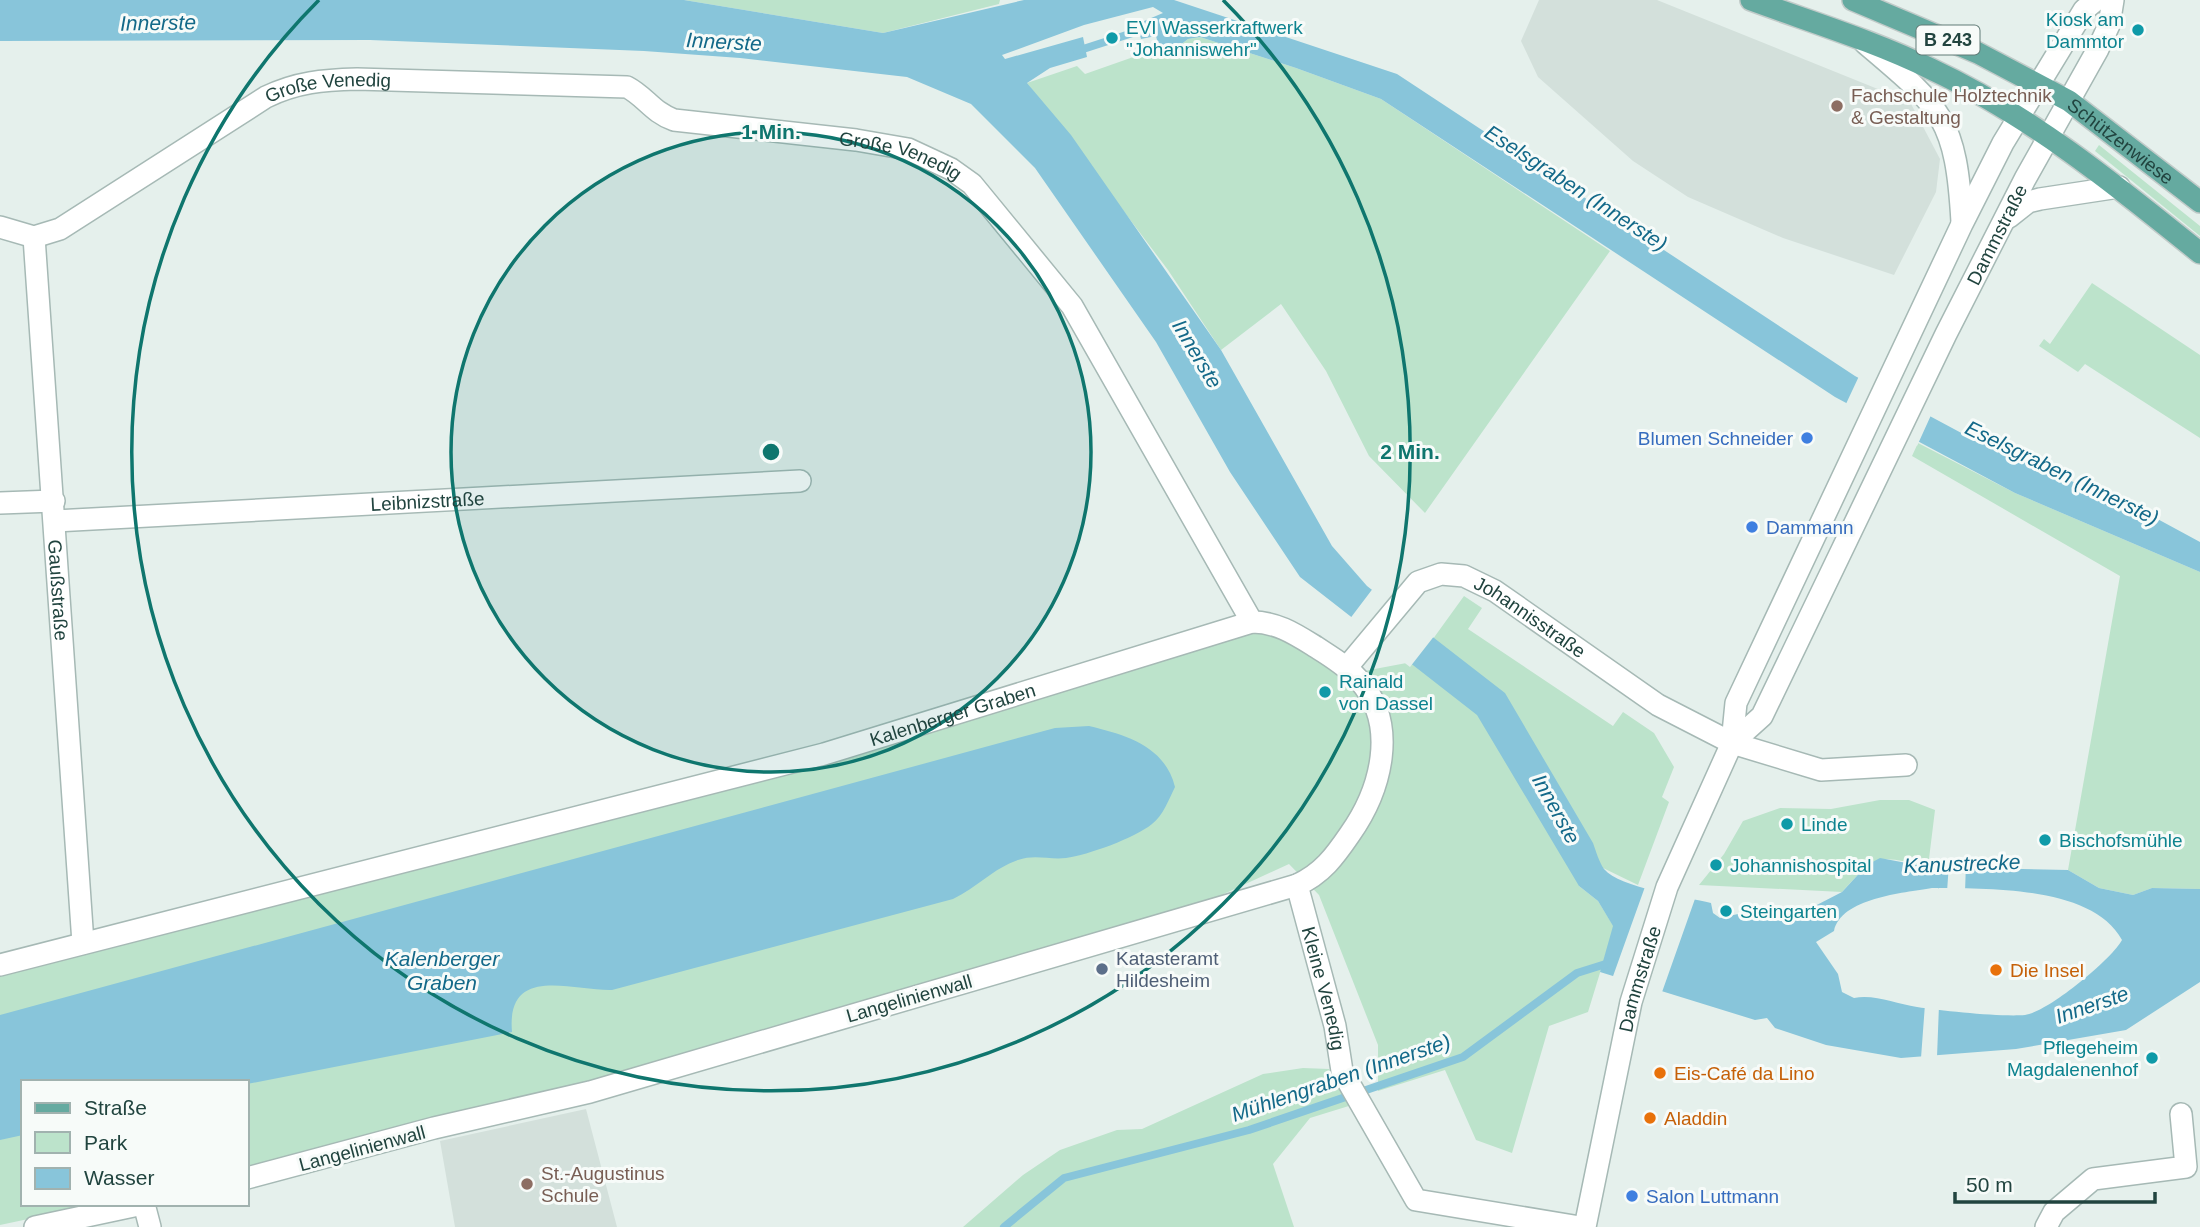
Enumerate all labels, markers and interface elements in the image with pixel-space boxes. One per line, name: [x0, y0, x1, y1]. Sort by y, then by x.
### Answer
place label: Kiosk am Dammtor: [2046, 9, 2125, 52]
water label: Innerste: [120, 10, 196, 35]
place label: EVI Wasserkraftwerk "Johanniswehr": [1126, 17, 1303, 60]
marker: Kiosk am Dammtor: [2130, 22, 2146, 38]
road number: B 243: [1916, 26, 1980, 55]
water label: Innerste: [686, 28, 763, 55]
marker: EVI Wasserkraftwerk "Johanniswehr": [1104, 30, 1120, 46]
street label: Große Venedig: [262, 69, 391, 107]
place label: Fachschule Holztechnik & Gestaltung: [1851, 85, 2052, 128]
street label: Schützenwiese: [2063, 94, 2178, 189]
marker: Fachschule Holztechnik & Gestaltung: [1829, 98, 1845, 114]
text: 1 Min.: [741, 120, 801, 143]
water label: Eselsgraben (Innerste): [1481, 120, 1672, 255]
street label: Große Venedig: [838, 128, 966, 184]
street label: Dammstraße: [1963, 181, 2031, 288]
water label: Innerste: [1168, 315, 1227, 392]
water label: Eselsgraben (Innerste): [1962, 416, 2163, 529]
place label: Blumen Schneider: [1638, 428, 1794, 449]
marker: Blumen Schneider: [1799, 430, 1815, 446]
centre of rings: [759, 440, 783, 464]
text: 2 Min.: [1380, 440, 1440, 463]
street label: Leibnizstraße: [370, 488, 485, 515]
place label: Dammann: [1766, 517, 1854, 538]
marker: Dammann: [1744, 519, 1760, 535]
street label: Gaußstraße: [44, 539, 72, 642]
street label: Johannisstraße: [1471, 573, 1590, 662]
place label: Rainald von Dassel: [1339, 671, 1433, 714]
street label: Kalenberger Graben: [867, 679, 1038, 750]
marker: Rainald von Dassel: [1317, 684, 1333, 700]
water label: Innerste: [1528, 770, 1585, 848]
place label: Linde: [1801, 814, 1848, 835]
marker: Linde: [1779, 816, 1795, 832]
place label: Bischofsmühle: [2059, 830, 2183, 851]
marker: Bischofsmühle: [2037, 832, 2053, 848]
water label: Kanustrecke: [1903, 850, 2021, 877]
place label: Johannishospital: [1730, 855, 1872, 876]
marker: Johannishospital: [1708, 857, 1724, 873]
place label: Steingarten: [1740, 901, 1837, 922]
marker: Steingarten: [1718, 903, 1734, 919]
street label: Dammstraße: [1615, 923, 1665, 1034]
street label: Kleine Venedig: [1298, 924, 1349, 1052]
water label: Kalenberger Graben: [385, 947, 500, 994]
place label: Katasteramt Hildesheim: [1116, 948, 1219, 991]
place label: Die Insel: [2010, 960, 2084, 981]
marker: Katasteramt Hildesheim: [1094, 961, 1110, 977]
marker: Die Insel: [1988, 962, 2004, 978]
street label: Langelinienwall: [844, 970, 974, 1026]
water label: Innerste: [2052, 981, 2131, 1028]
water label: Mühlengraben (Innerste): [1228, 1029, 1453, 1126]
place label: Pflegeheim Magdalenenhof: [2007, 1037, 2139, 1080]
marker: Pflegeheim Magdalenenhof: [2144, 1050, 2160, 1066]
place label: Eis-Café da Lino: [1674, 1063, 1814, 1084]
marker: Eis-Café da Lino: [1652, 1065, 1668, 1081]
legend: [21, 1080, 248, 1206]
text: Straße: [84, 1096, 147, 1119]
place label: Aladdin: [1664, 1108, 1727, 1129]
marker: Aladdin: [1642, 1110, 1658, 1126]
street label: Langelinienwall: [297, 1122, 428, 1175]
text: Park: [84, 1131, 128, 1154]
scale bar: [1955, 1160, 2154, 1204]
place label: St.-Augustinus Schule: [541, 1163, 665, 1206]
text: Wasser: [84, 1166, 154, 1189]
text: 50 m: [1966, 1173, 2013, 1196]
marker: St.-Augustinus Schule: [519, 1176, 535, 1192]
place label: Salon Luttmann: [1646, 1186, 1779, 1207]
marker: Salon Luttmann: [1624, 1188, 1640, 1204]

